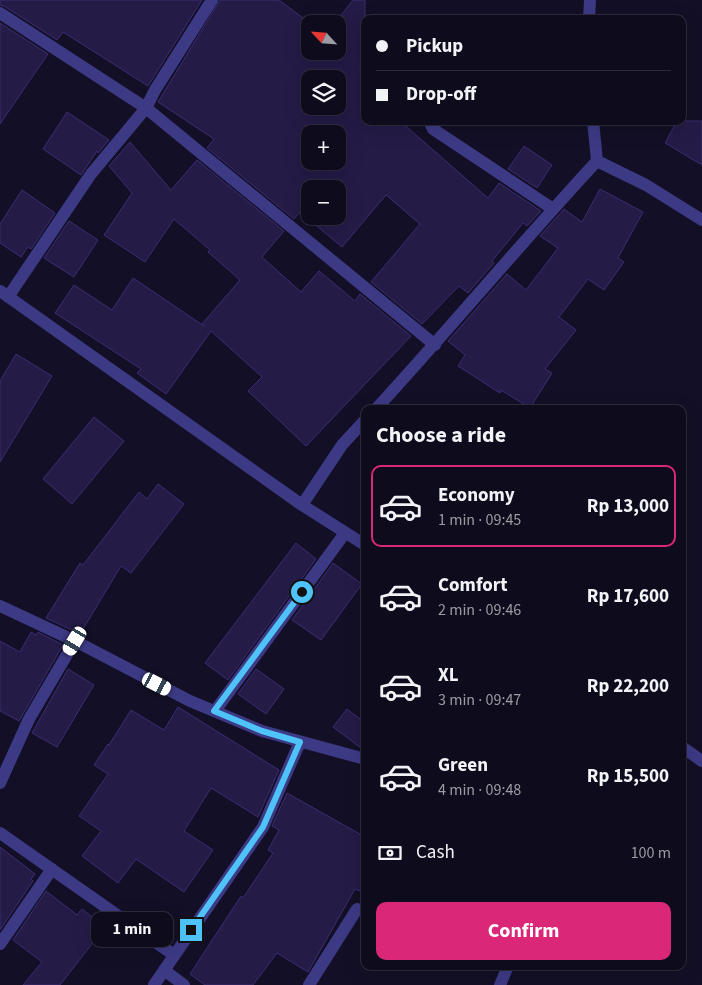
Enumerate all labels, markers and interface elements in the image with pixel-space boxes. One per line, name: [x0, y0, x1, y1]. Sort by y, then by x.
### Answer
north arrow: [301, 15, 346, 60]
map controls: [301, 15, 346, 225]
text: Pickup: [406, 33, 463, 60]
button: layers: [301, 70, 346, 115]
text: Drop-off: [406, 81, 476, 108]
button: +: [301, 125, 346, 170]
button: −: [301, 180, 346, 225]
text: Choose a ride: [376, 419, 506, 451]
text: Economy: [438, 482, 515, 509]
icon: car: [378, 484, 423, 529]
text: Rp 13,000: [587, 493, 669, 520]
text: 1 min · 09:45: [438, 509, 521, 531]
text: Comfort: [438, 572, 508, 599]
icon: car: [378, 574, 423, 619]
route start: [291, 581, 313, 603]
text: Rp 17,600: [587, 583, 669, 610]
text: 2 min · 09:46: [438, 599, 521, 621]
car: [60, 624, 89, 658]
text: XL: [438, 662, 459, 689]
icon: car: [378, 664, 423, 709]
car: [140, 671, 173, 697]
text: Rp 22,200: [587, 673, 669, 700]
text: 3 min · 09:47: [438, 689, 521, 711]
text: Green: [438, 752, 488, 779]
icon: car: [378, 754, 423, 799]
text: Rp 15,500: [587, 763, 669, 790]
text: 4 min · 09:48: [438, 779, 521, 801]
icon: cash: [376, 839, 404, 867]
text: Cash: [416, 839, 455, 866]
text: 100 m: [631, 842, 671, 864]
button: Confirm: [376, 902, 671, 960]
callout: 1 min: [91, 912, 174, 948]
text: 1 min: [113, 918, 151, 940]
route end: [180, 919, 202, 941]

